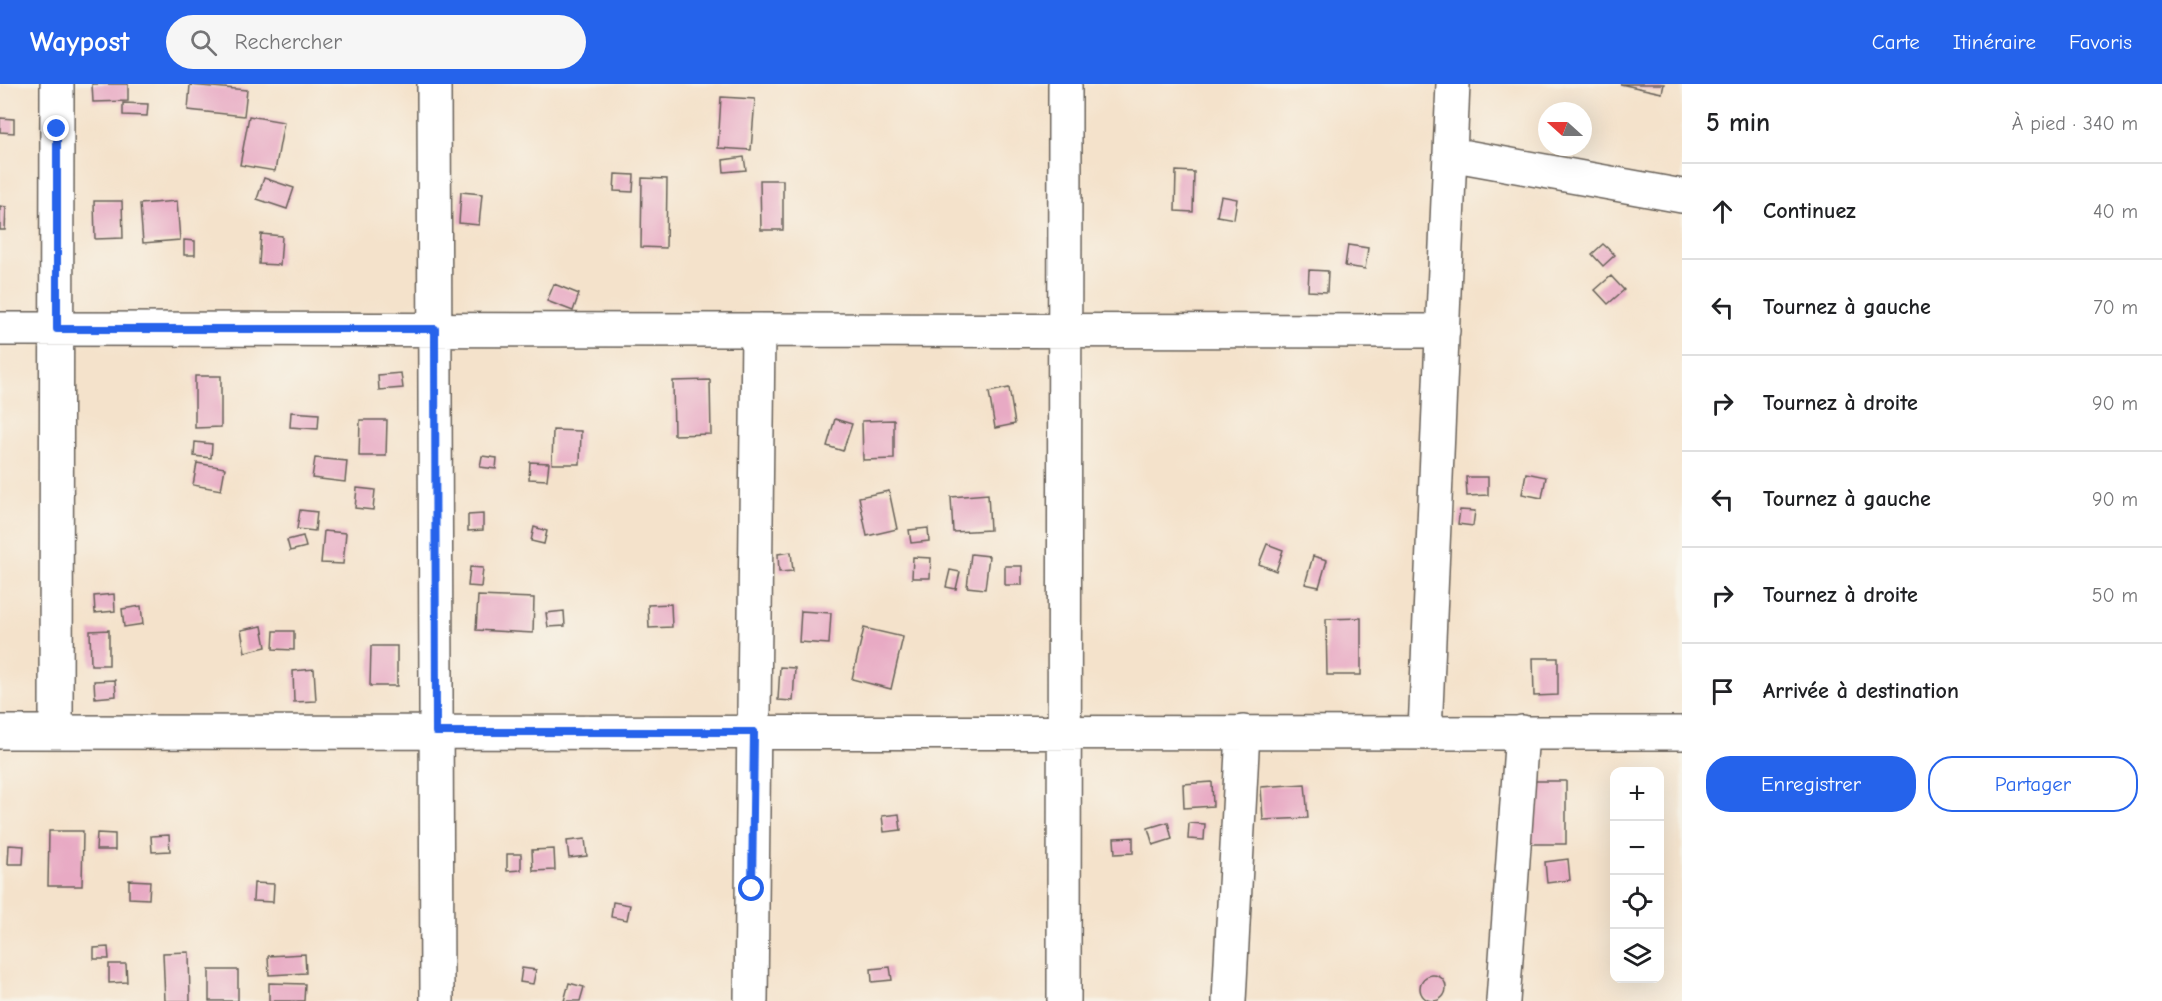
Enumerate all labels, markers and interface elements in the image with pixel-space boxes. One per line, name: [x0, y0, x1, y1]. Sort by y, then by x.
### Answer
search box: [166, 15, 586, 69]
text: Waypost: [30, 26, 130, 58]
icon: search: [187, 26, 220, 59]
text: Rechercher: [235, 29, 342, 55]
text: Carte: [1872, 30, 1920, 54]
text: Itinéraire: [1953, 30, 2036, 54]
text: Favoris: [2069, 30, 2132, 54]
north arrow: [1538, 102, 1592, 156]
text: 5 min: [1706, 108, 1770, 138]
text: À pied · 340 m: [2012, 112, 2138, 135]
route end: [43, 115, 69, 141]
icon: ahead: [1706, 195, 1739, 228]
text: Continuez: [1763, 198, 1856, 224]
text: 40 m: [2093, 200, 2138, 223]
icon: left: [1706, 291, 1739, 324]
text: Tournez à gauche: [1763, 294, 1931, 320]
text: 70 m: [2093, 296, 2138, 319]
icon: right: [1706, 387, 1739, 420]
text: Tournez à droite: [1763, 390, 1918, 416]
text: 90 m: [2092, 392, 2138, 415]
icon: left: [1706, 483, 1739, 516]
text: Tournez à gauche: [1763, 486, 1931, 512]
text: 90 m: [2092, 488, 2138, 511]
icon: right: [1706, 579, 1739, 612]
text: Tournez à droite: [1763, 582, 1918, 608]
text: 50 m: [2092, 584, 2138, 607]
icon: arrive: [1706, 675, 1739, 708]
text: Arrivée à destination: [1763, 678, 1959, 704]
button: Enregistrer: [1706, 756, 1916, 812]
button: Partager: [1928, 756, 2138, 812]
map controls: [1610, 767, 1664, 983]
button: +: [1610, 767, 1664, 821]
button: −: [1610, 821, 1664, 875]
route start: [738, 875, 764, 901]
button: locate: [1610, 875, 1664, 929]
button: layers: [1610, 929, 1664, 983]

